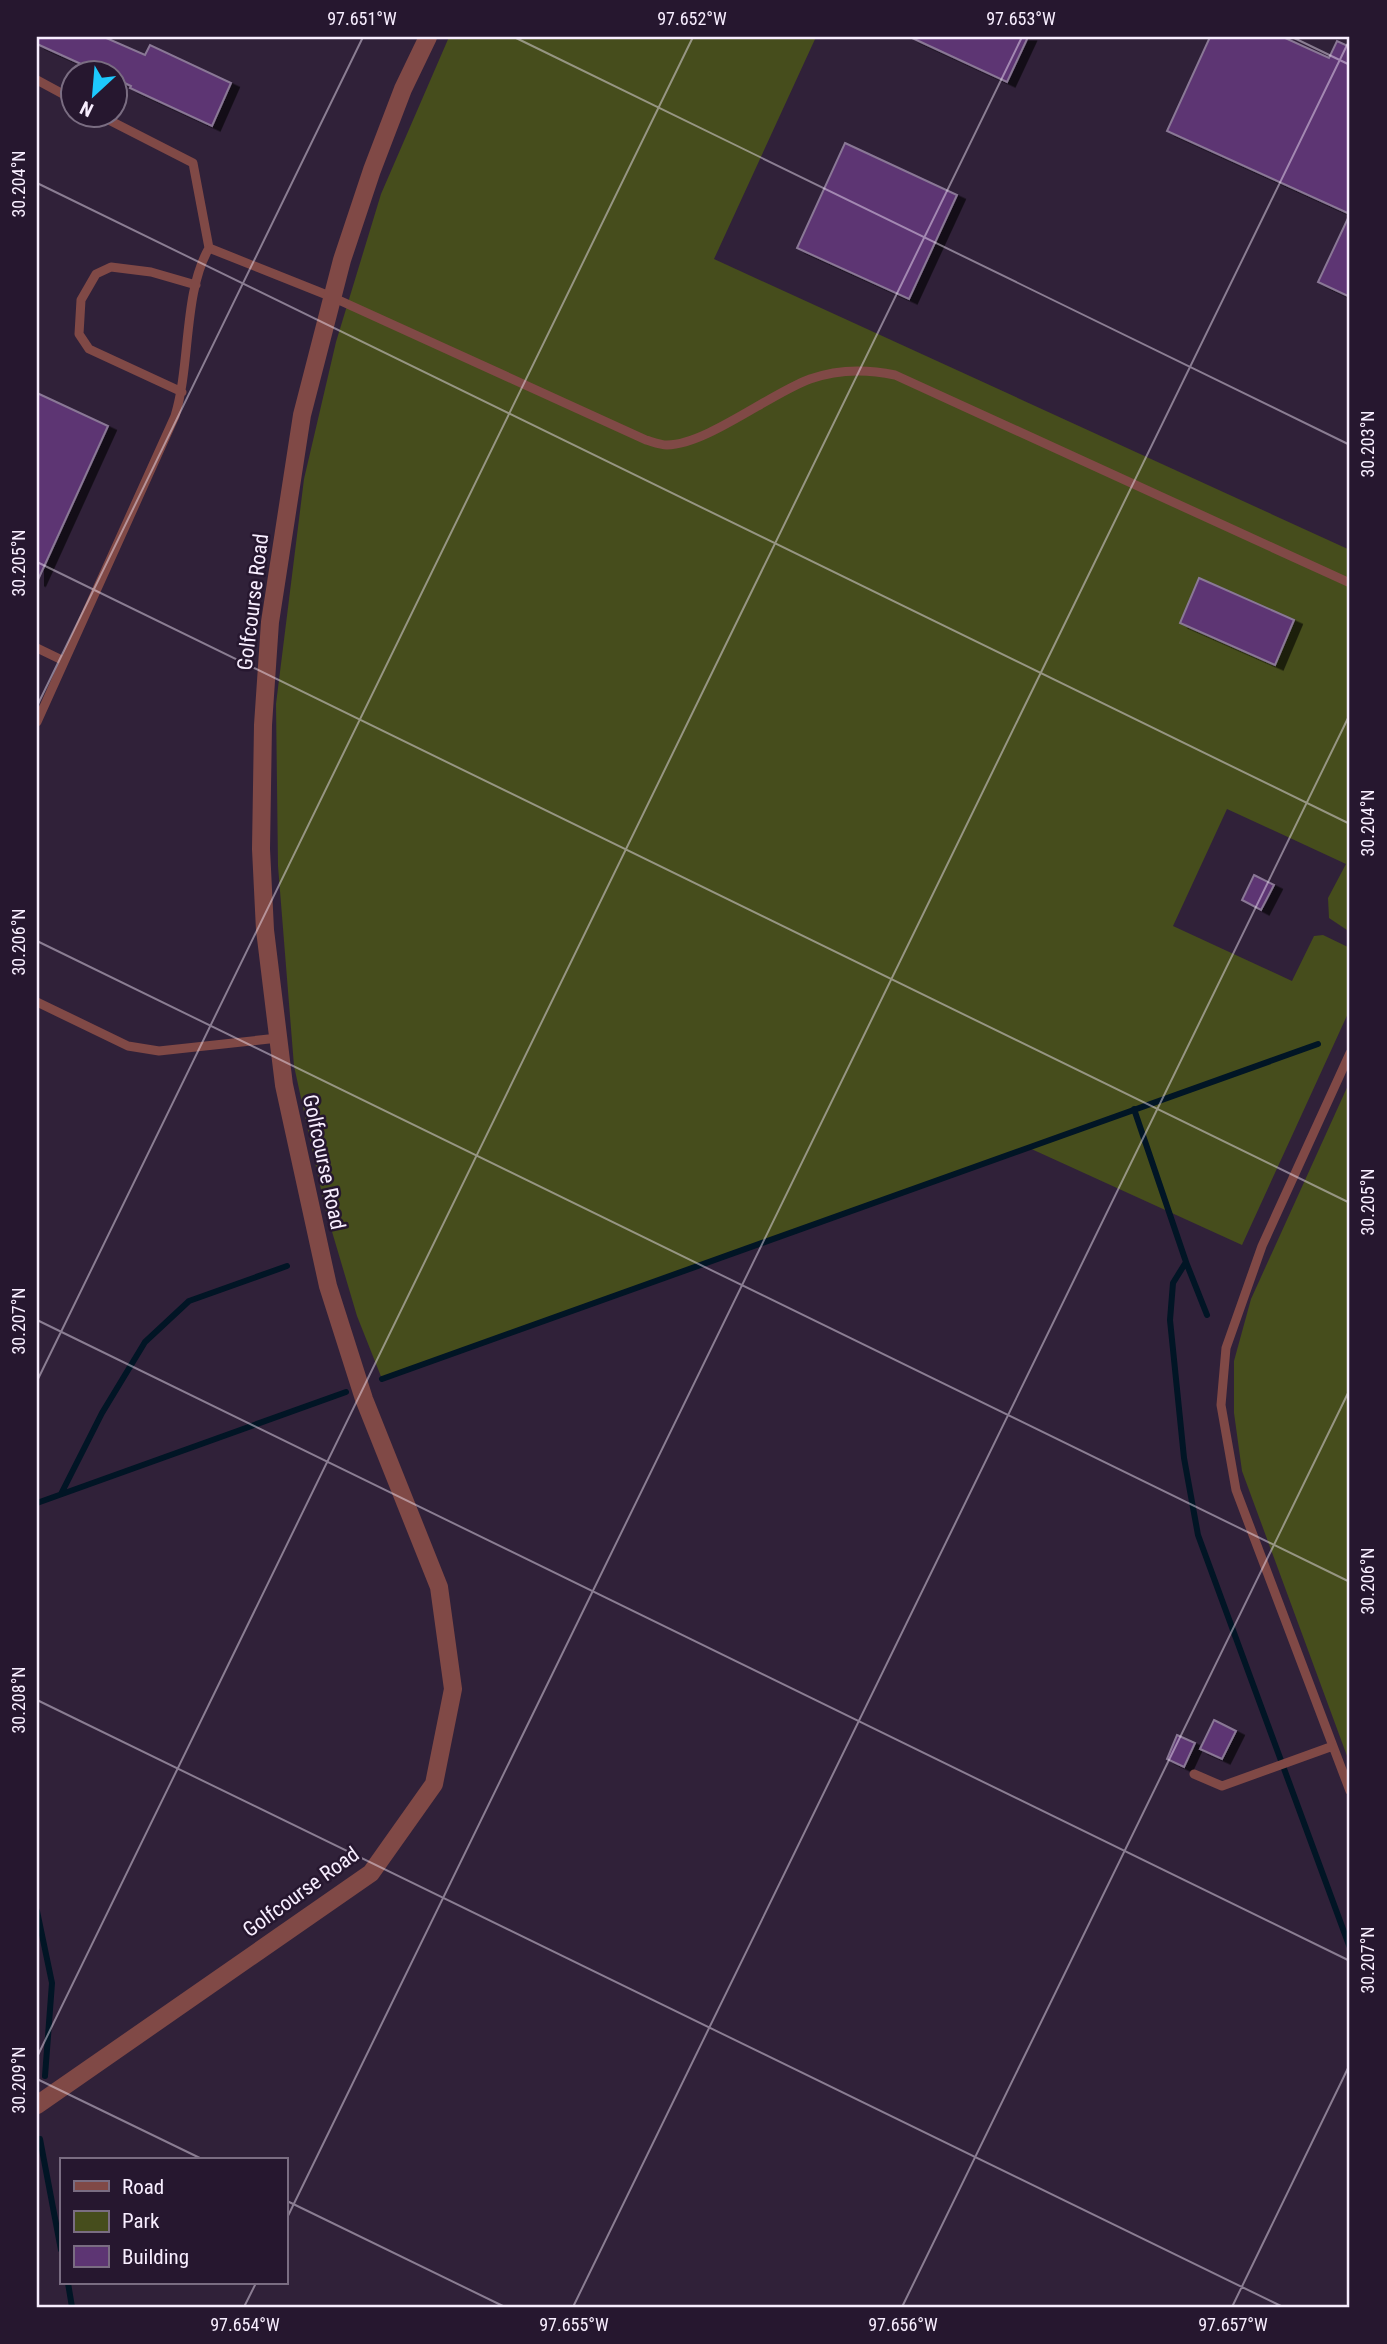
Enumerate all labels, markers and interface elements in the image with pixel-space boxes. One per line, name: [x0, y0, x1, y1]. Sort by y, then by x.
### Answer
text: 97.651°W: [327, 8, 397, 29]
text: 97.652°W: [657, 8, 727, 29]
text: 97.653°W: [986, 8, 1056, 29]
north arrow: [60, 60, 130, 130]
text: N: [76, 96, 97, 122]
text: 30.204°N: [8, 150, 29, 218]
text: 30.203°N: [1357, 410, 1378, 478]
text: 30.205°N: [8, 529, 29, 597]
street label: Golfcourse Road: [233, 532, 273, 672]
text: 30.204°N: [1357, 789, 1378, 857]
text: 30.206°N: [8, 908, 29, 976]
street label: Golfcourse Road: [298, 1092, 350, 1232]
text: 30.205°N: [1357, 1168, 1378, 1236]
text: 30.207°N: [8, 1287, 29, 1355]
text: 30.206°N: [1357, 1547, 1378, 1615]
text: 30.208°N: [8, 1666, 29, 1734]
street label: Golfcourse Road: [238, 1842, 364, 1942]
text: 30.207°N: [1357, 1926, 1378, 1994]
text: 30.209°N: [8, 2046, 29, 2114]
legend: [60, 2158, 287, 2284]
text: Road: [122, 2175, 164, 2199]
text: Park: [122, 2209, 160, 2233]
text: Building: [122, 2245, 189, 2269]
text: 97.654°W: [210, 2314, 280, 2335]
text: 97.655°W: [539, 2314, 609, 2335]
text: 97.656°W: [868, 2314, 938, 2335]
text: 97.657°W: [1198, 2314, 1268, 2335]

